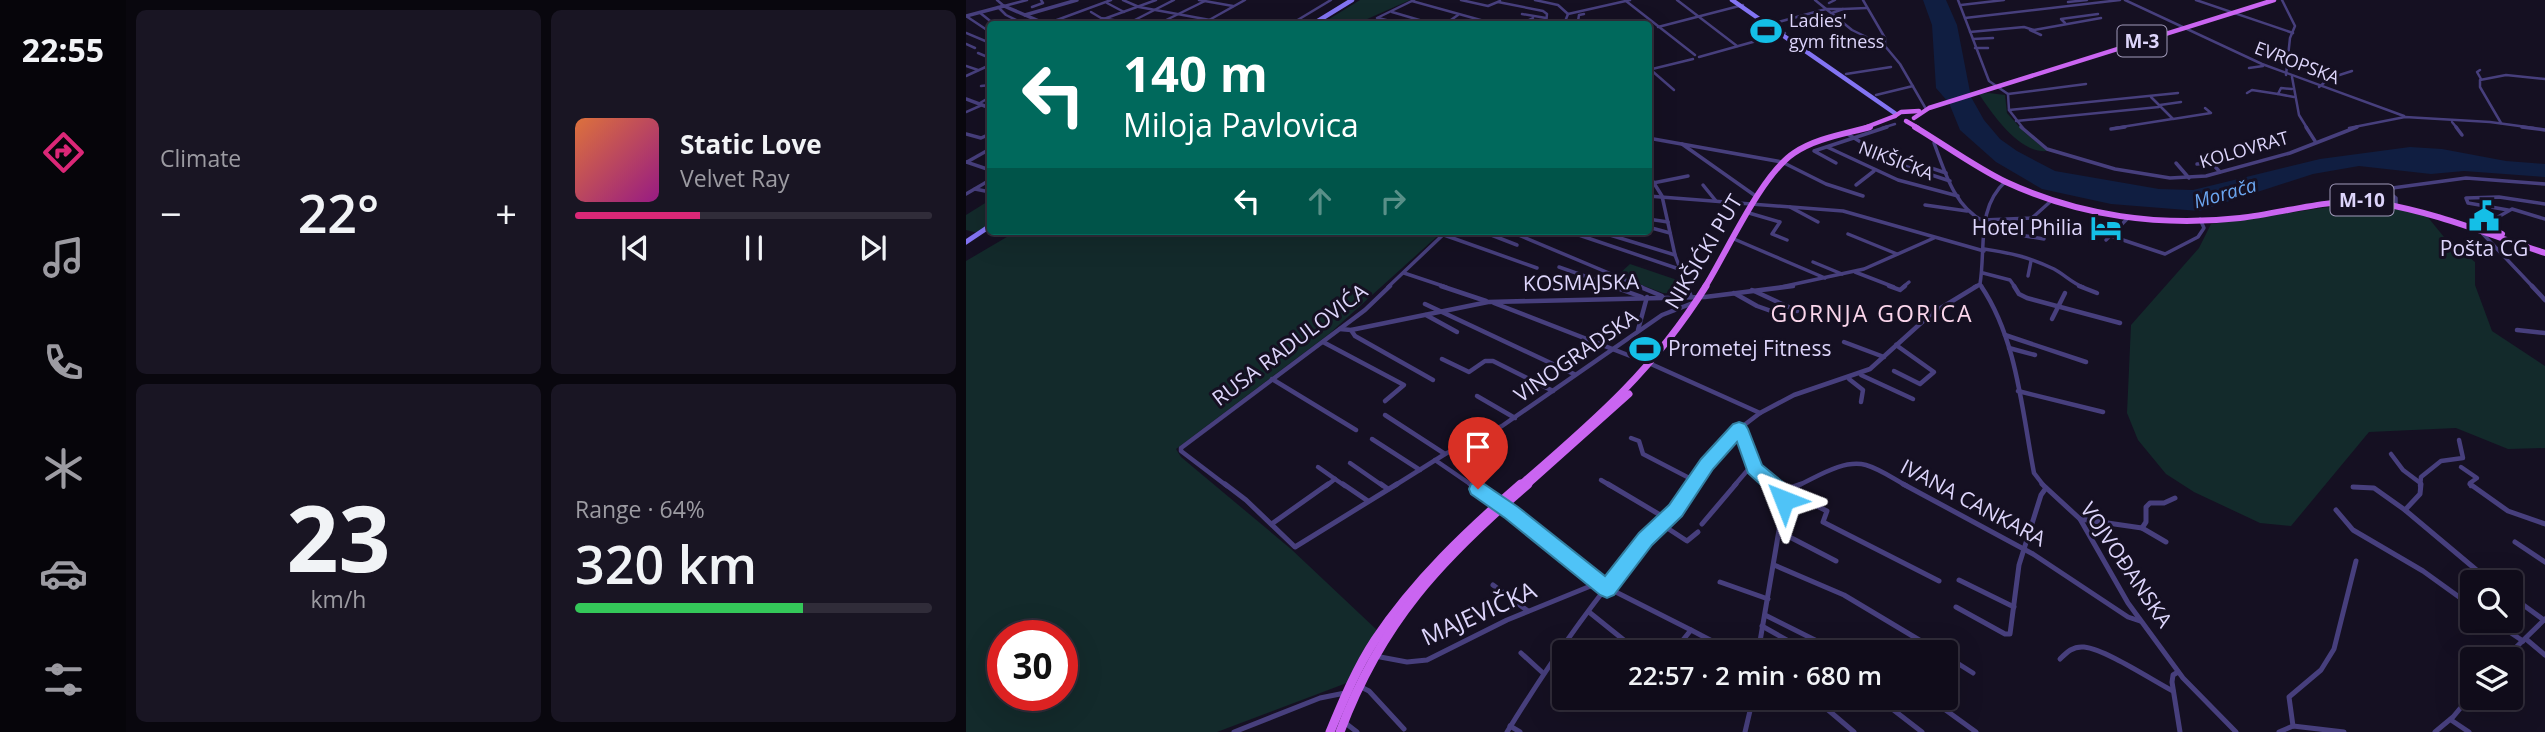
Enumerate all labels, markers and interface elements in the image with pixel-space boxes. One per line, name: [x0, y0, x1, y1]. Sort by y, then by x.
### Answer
place label: Ladies' gym fitness: [1789, 8, 1884, 53]
sports icon: Ladies' gym fitness: [1749, 14, 1783, 48]
road number: M-3: [2118, 25, 2166, 56]
text: 22:55: [22, 28, 104, 71]
street label: EVROPSKA: [2252, 35, 2344, 89]
text: 140 m: [1123, 40, 1268, 106]
icon: left: [1008, 49, 1099, 140]
text: Miloja Pavlovica: [1123, 103, 1359, 146]
street label: KOLOVRAT: [2196, 125, 2291, 173]
text: Static Love: [680, 126, 822, 162]
icon: directions: [39, 128, 88, 177]
street label: NIKŠIĆKA: [1856, 135, 1938, 186]
text: Climate: [160, 142, 241, 174]
text: Velvet Ray: [680, 162, 790, 194]
water label: Morača: [2191, 172, 2260, 214]
text: 22°: [298, 177, 379, 248]
icon: left: [1228, 182, 1266, 220]
icon: ahead: [1301, 182, 1339, 220]
icon: right: [1374, 182, 1412, 220]
road number: M-10: [2330, 184, 2394, 216]
text: −: [160, 187, 182, 239]
text: +: [495, 187, 517, 239]
street label: NIKŠIĆKI PUT: [1658, 189, 1749, 314]
public building icon: Pošta CG: [2467, 199, 2501, 233]
hotel icon: Hotel Philia: [2089, 211, 2123, 245]
place label: Hotel Philia: [1972, 213, 2083, 241]
icon: previous: [616, 229, 654, 267]
icon: pause: [735, 229, 773, 267]
icon: next: [854, 229, 892, 267]
icon: music: [39, 233, 88, 282]
place label: Pošta CG: [2440, 234, 2528, 262]
street label: KOSMAJSKA: [1523, 267, 1640, 297]
street label: RUSA RADULOVIĆA: [1206, 276, 1373, 412]
district label: GORNJA GORICA: [1770, 297, 1974, 329]
street label: VINOGRADSKA: [1508, 302, 1643, 408]
sports icon: Prometej Fitness: [1628, 332, 1662, 366]
place label: Prometej Fitness: [1668, 334, 1831, 362]
icon: phone: [39, 338, 88, 387]
pin: [1448, 417, 1508, 489]
icon: arrive: [1459, 428, 1497, 466]
icon: climate: [39, 444, 88, 493]
street label: IVANA CANKARA: [1896, 452, 2052, 553]
position arrow: [1747, 463, 1821, 537]
text: 23: [286, 475, 391, 599]
text: Range · 64%: [575, 493, 705, 525]
street label: VOJVOĐANSKA: [2075, 496, 2179, 633]
text: 320 km: [575, 528, 757, 599]
icon: car: [39, 549, 88, 598]
map controls: [2460, 570, 2523, 710]
button: search: [2460, 570, 2523, 633]
street label: MAJEVIČKA: [1416, 572, 1542, 653]
text: km/h: [311, 583, 366, 615]
speed limit sign: 30: [987, 620, 1078, 711]
button: layers: [2460, 647, 2523, 710]
icon: filters: [39, 655, 88, 704]
text: 22:57 · 2 min · 680 m: [1628, 657, 1882, 693]

